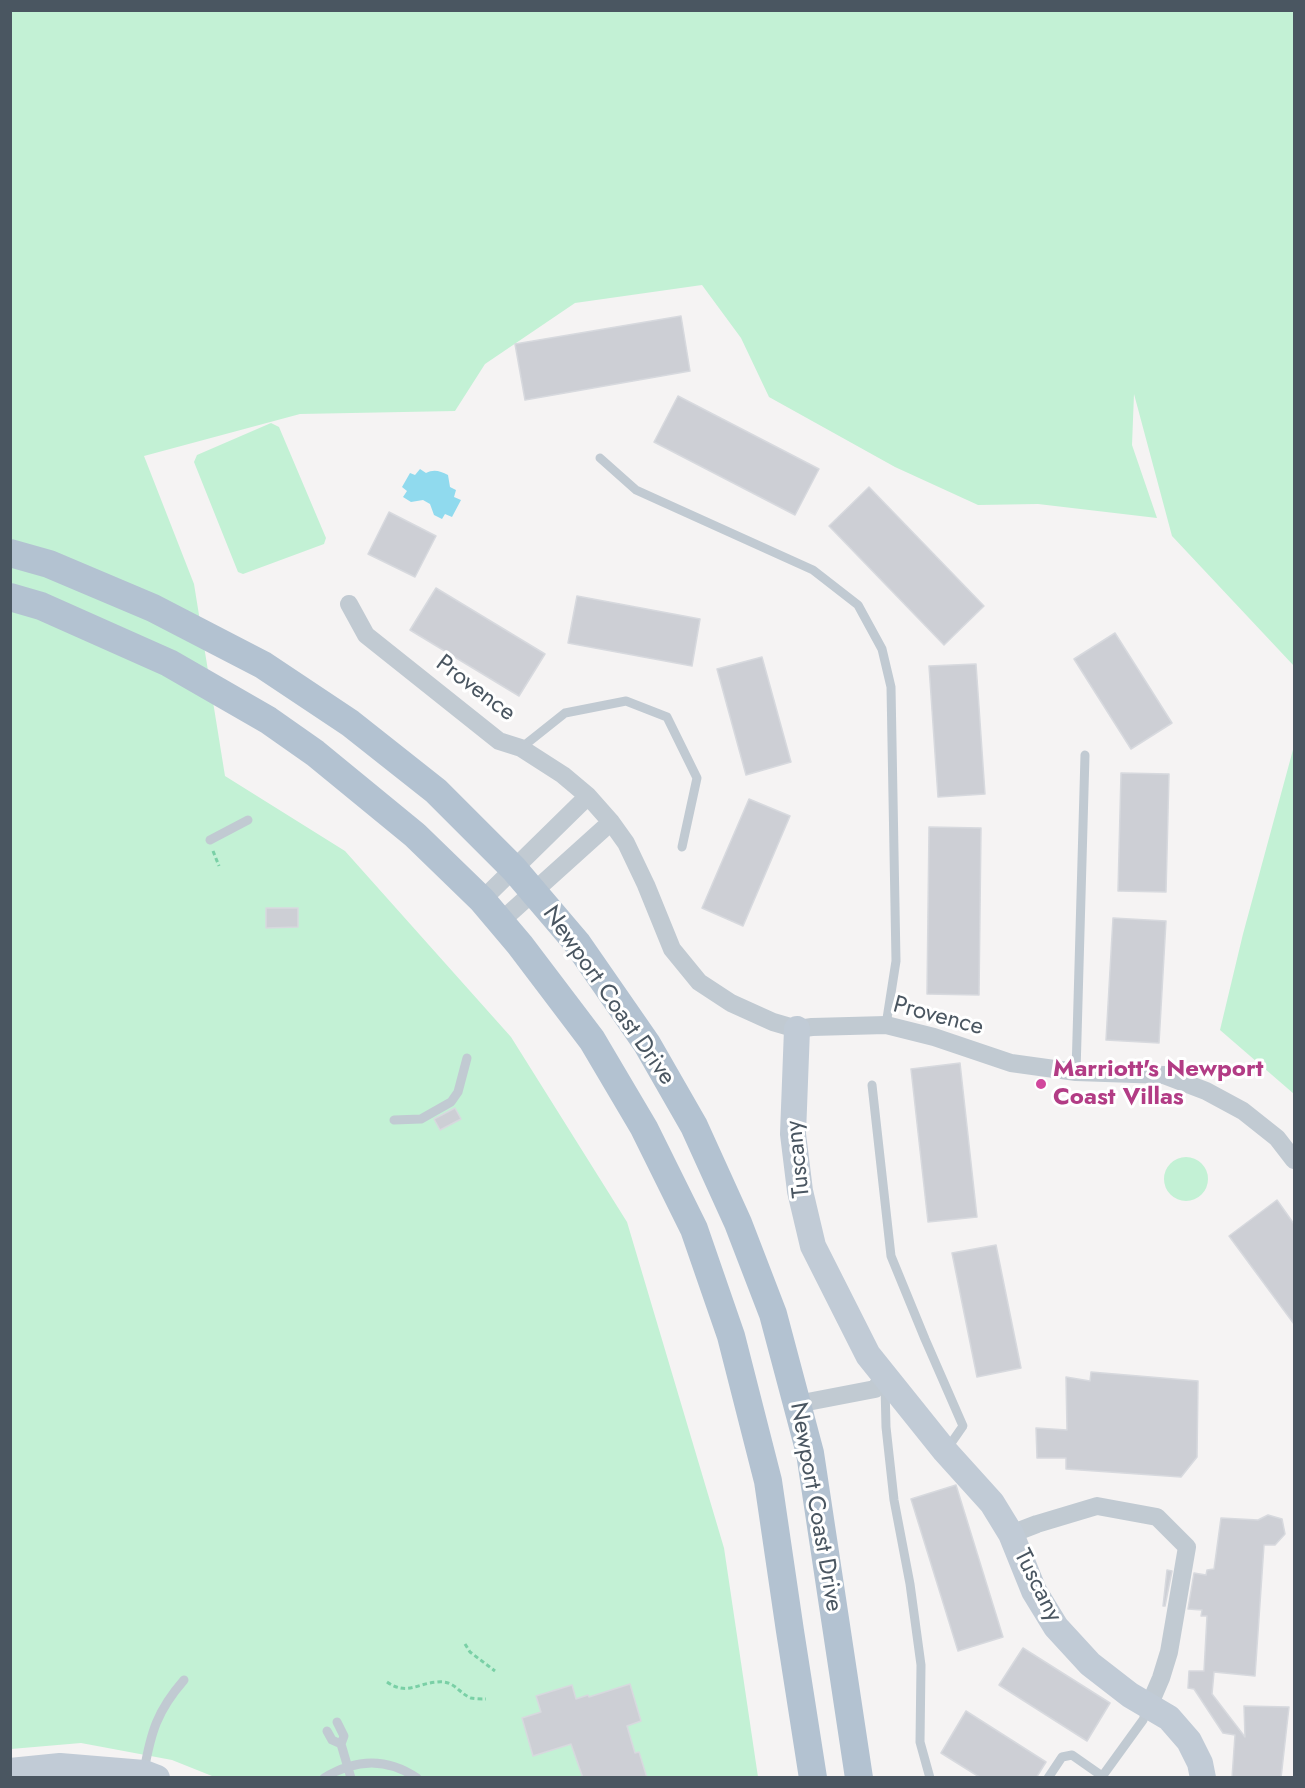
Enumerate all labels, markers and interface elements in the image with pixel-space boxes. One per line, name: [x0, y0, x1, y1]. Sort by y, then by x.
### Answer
street label: Provence: [429, 650, 521, 728]
street label: Newport Coast Drive: [535, 901, 681, 1091]
street label: Provence: [890, 991, 986, 1043]
place label: Marriott's Newport Coast Villas: [1053, 1056, 1263, 1112]
marker: Marriott's Newport Coast Villas: [1034, 1077, 1048, 1091]
street label: Tuscany: [781, 1119, 817, 1199]
street label: Newport Coast Drive: [782, 1400, 848, 1614]
street label: Tuscany: [1007, 1545, 1067, 1627]

